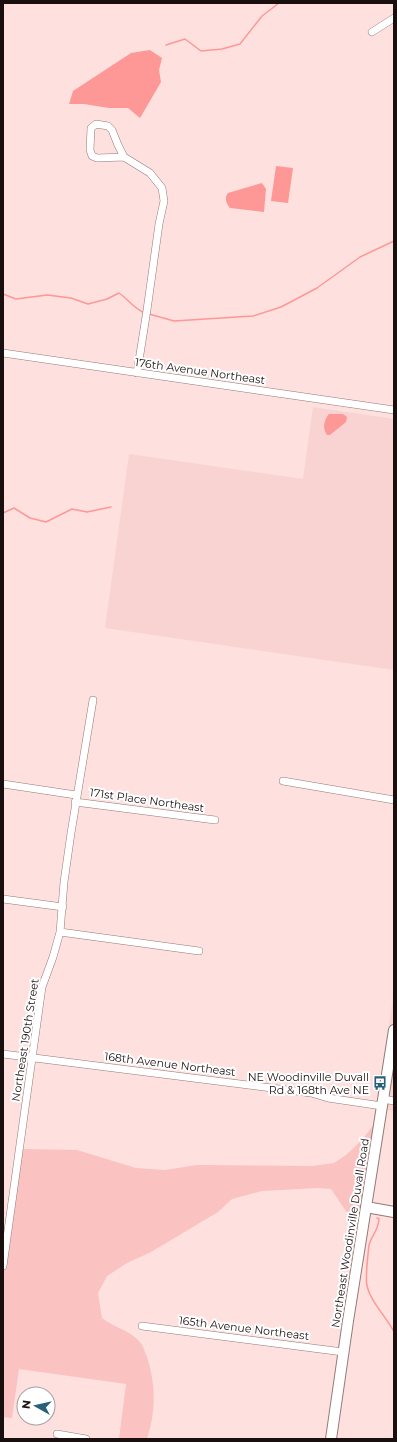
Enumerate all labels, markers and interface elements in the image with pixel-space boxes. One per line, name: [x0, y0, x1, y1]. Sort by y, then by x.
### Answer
street label: 176th Avenue Northeast: [134, 355, 266, 387]
street label: 171st Place Northeast: [89, 785, 206, 815]
street label: Northeast 190th Street: [8, 977, 42, 1102]
street label: 168th Avenue Northeast: [104, 1049, 237, 1079]
place label: NE Woodinville Duvall Rd & 168th Ave NE: [248, 1070, 369, 1097]
bus stop icon: NE Woodinville Duvall Rd & 168th Ave NE: [372, 1075, 388, 1091]
street label: Northeast Woodinville Duvall Road: [328, 1137, 372, 1329]
street label: 165th Avenue Northeast: [178, 1313, 310, 1343]
north arrow: [16, 1386, 56, 1426]
text: N: [19, 1399, 34, 1410]

